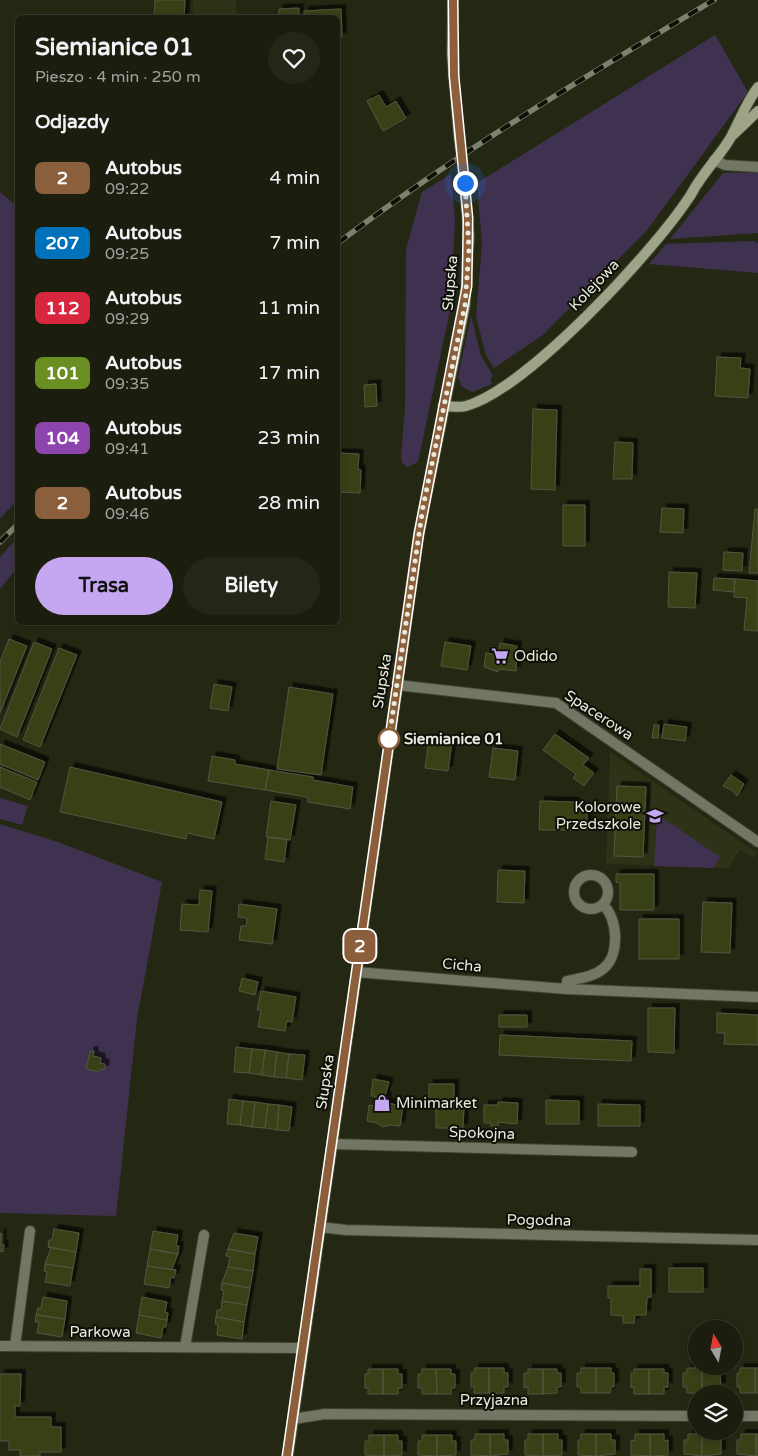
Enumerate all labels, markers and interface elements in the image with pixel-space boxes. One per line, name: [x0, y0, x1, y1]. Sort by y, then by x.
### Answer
button: heart: [268, 32, 320, 84]
text: Siemianice 01: [35, 33, 194, 62]
text: Pieszo · 4 min · 250 m: [35, 67, 201, 87]
text: Odjazdy: [35, 111, 109, 133]
text: Autobus: [105, 157, 182, 179]
text: 2: [57, 167, 68, 189]
text: 4 min: [269, 167, 320, 189]
your location: [453, 171, 478, 196]
text: 09:22: [105, 179, 149, 199]
text: Autobus: [105, 222, 182, 244]
text: 207: [46, 232, 79, 254]
text: 7 min: [269, 232, 320, 254]
text: 09:25: [105, 244, 149, 264]
street label: Słupska: [439, 255, 461, 311]
street label: Kolejowa: [565, 256, 623, 314]
text: Autobus: [105, 287, 182, 309]
text: 112: [46, 297, 79, 319]
text: 11 min: [257, 297, 320, 319]
text: 09:29: [105, 309, 149, 329]
text: Autobus: [105, 352, 182, 374]
text: 101: [46, 362, 79, 384]
text: 17 min: [257, 362, 320, 384]
text: 09:35: [105, 374, 149, 394]
text: Autobus: [105, 417, 182, 439]
text: 104: [46, 427, 79, 449]
text: 23 min: [257, 427, 320, 449]
text: 09:41: [105, 439, 149, 459]
text: Autobus: [105, 482, 182, 504]
text: 2: [57, 492, 68, 514]
text: 28 min: [257, 492, 320, 514]
text: 09:46: [105, 504, 149, 524]
button: Trasa: [35, 557, 173, 615]
button: Bilety: [183, 557, 320, 615]
supermarket icon: Odido: [490, 646, 510, 666]
place label: Odido: [514, 647, 558, 665]
street label: Słupska: [369, 652, 395, 710]
street label: Spacerowa: [561, 686, 637, 744]
marker: Siemianice 01: [378, 728, 400, 750]
place label: Siemianice 01: [404, 730, 503, 748]
place label: Kolorowe Przedszkole: [556, 798, 641, 833]
school or university icon: Kolorowe Przedszkole: [645, 806, 665, 826]
line badge: 2: [344, 930, 376, 962]
text: 2: [354, 935, 366, 957]
street label: Cicha: [441, 954, 483, 976]
street label: Słupska: [312, 1053, 338, 1111]
shop icon: Minimarket: [372, 1093, 392, 1113]
place label: Minimarket: [396, 1094, 477, 1112]
street label: Spokojna: [449, 1123, 515, 1143]
street label: Pogodna: [507, 1210, 571, 1230]
north arrow: [688, 1320, 742, 1375]
map controls: [688, 1320, 743, 1440]
street label: Parkowa: [69, 1323, 131, 1341]
button: layers: [688, 1385, 743, 1440]
street label: Przyjazna: [460, 1391, 528, 1409]

